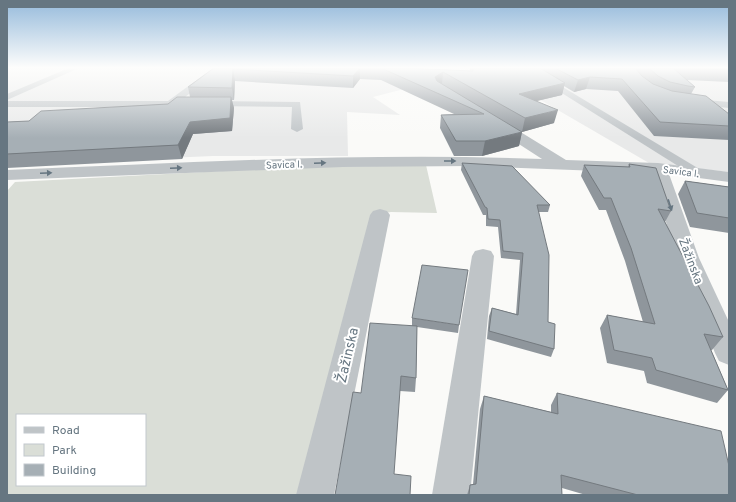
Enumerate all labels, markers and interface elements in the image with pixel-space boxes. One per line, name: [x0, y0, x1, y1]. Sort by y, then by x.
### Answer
street label: Savica I.: [266, 158, 302, 173]
one-way arrow: [444, 158, 457, 164]
one-way arrow: [314, 159, 326, 166]
street label: Savica I.: [662, 164, 700, 181]
one-way arrow: [170, 165, 183, 171]
one-way arrow: [40, 170, 52, 177]
one-way arrow: [667, 199, 673, 211]
street label: Žažinska: [674, 236, 706, 287]
street label: Žažinska: [333, 326, 363, 385]
legend: [16, 414, 146, 486]
text: Road: [52, 423, 80, 439]
text: Park: [52, 443, 77, 459]
text: Building: [52, 463, 96, 479]

